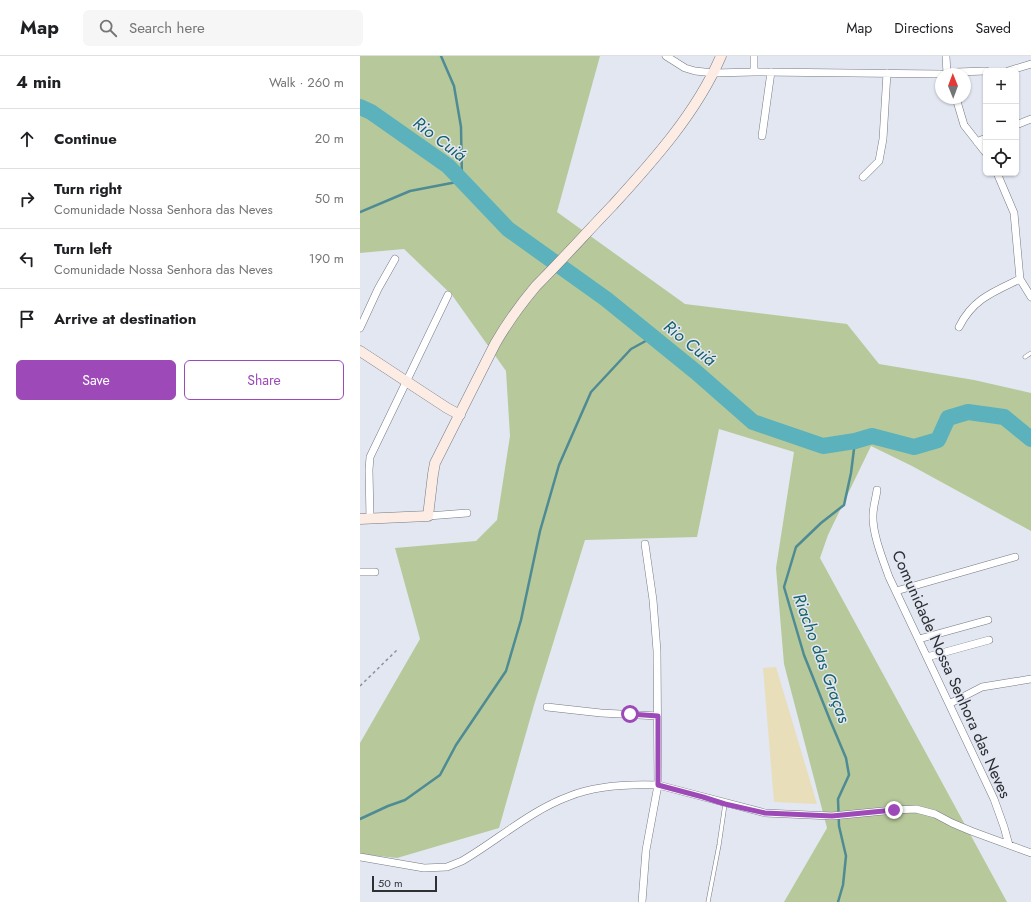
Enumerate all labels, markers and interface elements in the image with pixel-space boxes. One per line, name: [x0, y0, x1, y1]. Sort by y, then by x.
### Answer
search box: [83, 10, 363, 46]
text: Map: [20, 14, 59, 41]
icon: search: [97, 17, 119, 39]
text: Search here: [129, 17, 205, 39]
text: Map: [846, 18, 872, 38]
text: Directions: [894, 18, 954, 38]
text: Saved: [976, 18, 1011, 38]
north arrow: [935, 68, 971, 104]
map controls: [983, 68, 1019, 176]
button: +: [983, 68, 1019, 104]
text: 4 min: [16, 70, 61, 94]
text: Walk · 260 m: [269, 73, 344, 92]
button: −: [983, 104, 1019, 140]
water label: Rio Cuiá: [408, 111, 472, 167]
icon: ahead: [16, 128, 38, 150]
text: Continue: [54, 128, 117, 150]
text: 20 m: [315, 129, 344, 148]
button: locate: [983, 140, 1019, 176]
text: Turn right: [54, 178, 122, 200]
icon: right: [16, 188, 38, 210]
text: 50 m: [315, 189, 344, 208]
text: Comunidade Nossa Senhora das Neves: [54, 200, 273, 219]
text: Turn left: [54, 238, 112, 260]
icon: left: [16, 248, 38, 270]
text: 190 m: [309, 249, 344, 268]
text: Comunidade Nossa Senhora das Neves: [54, 260, 273, 279]
icon: arrive: [16, 308, 38, 330]
text: Arrive at destination: [54, 308, 196, 330]
water label: Rio Cuiá: [659, 314, 722, 372]
button: Save: [16, 360, 176, 400]
button: Share: [184, 360, 344, 400]
street label: Comunidade Nossa Senhora das Neves: [886, 547, 1017, 802]
water label: Riacho das Graças: [787, 590, 857, 726]
route start: [621, 705, 639, 723]
route end: [885, 801, 903, 819]
scale bar: [372, 874, 437, 893]
text: 50 m: [378, 875, 403, 891]

